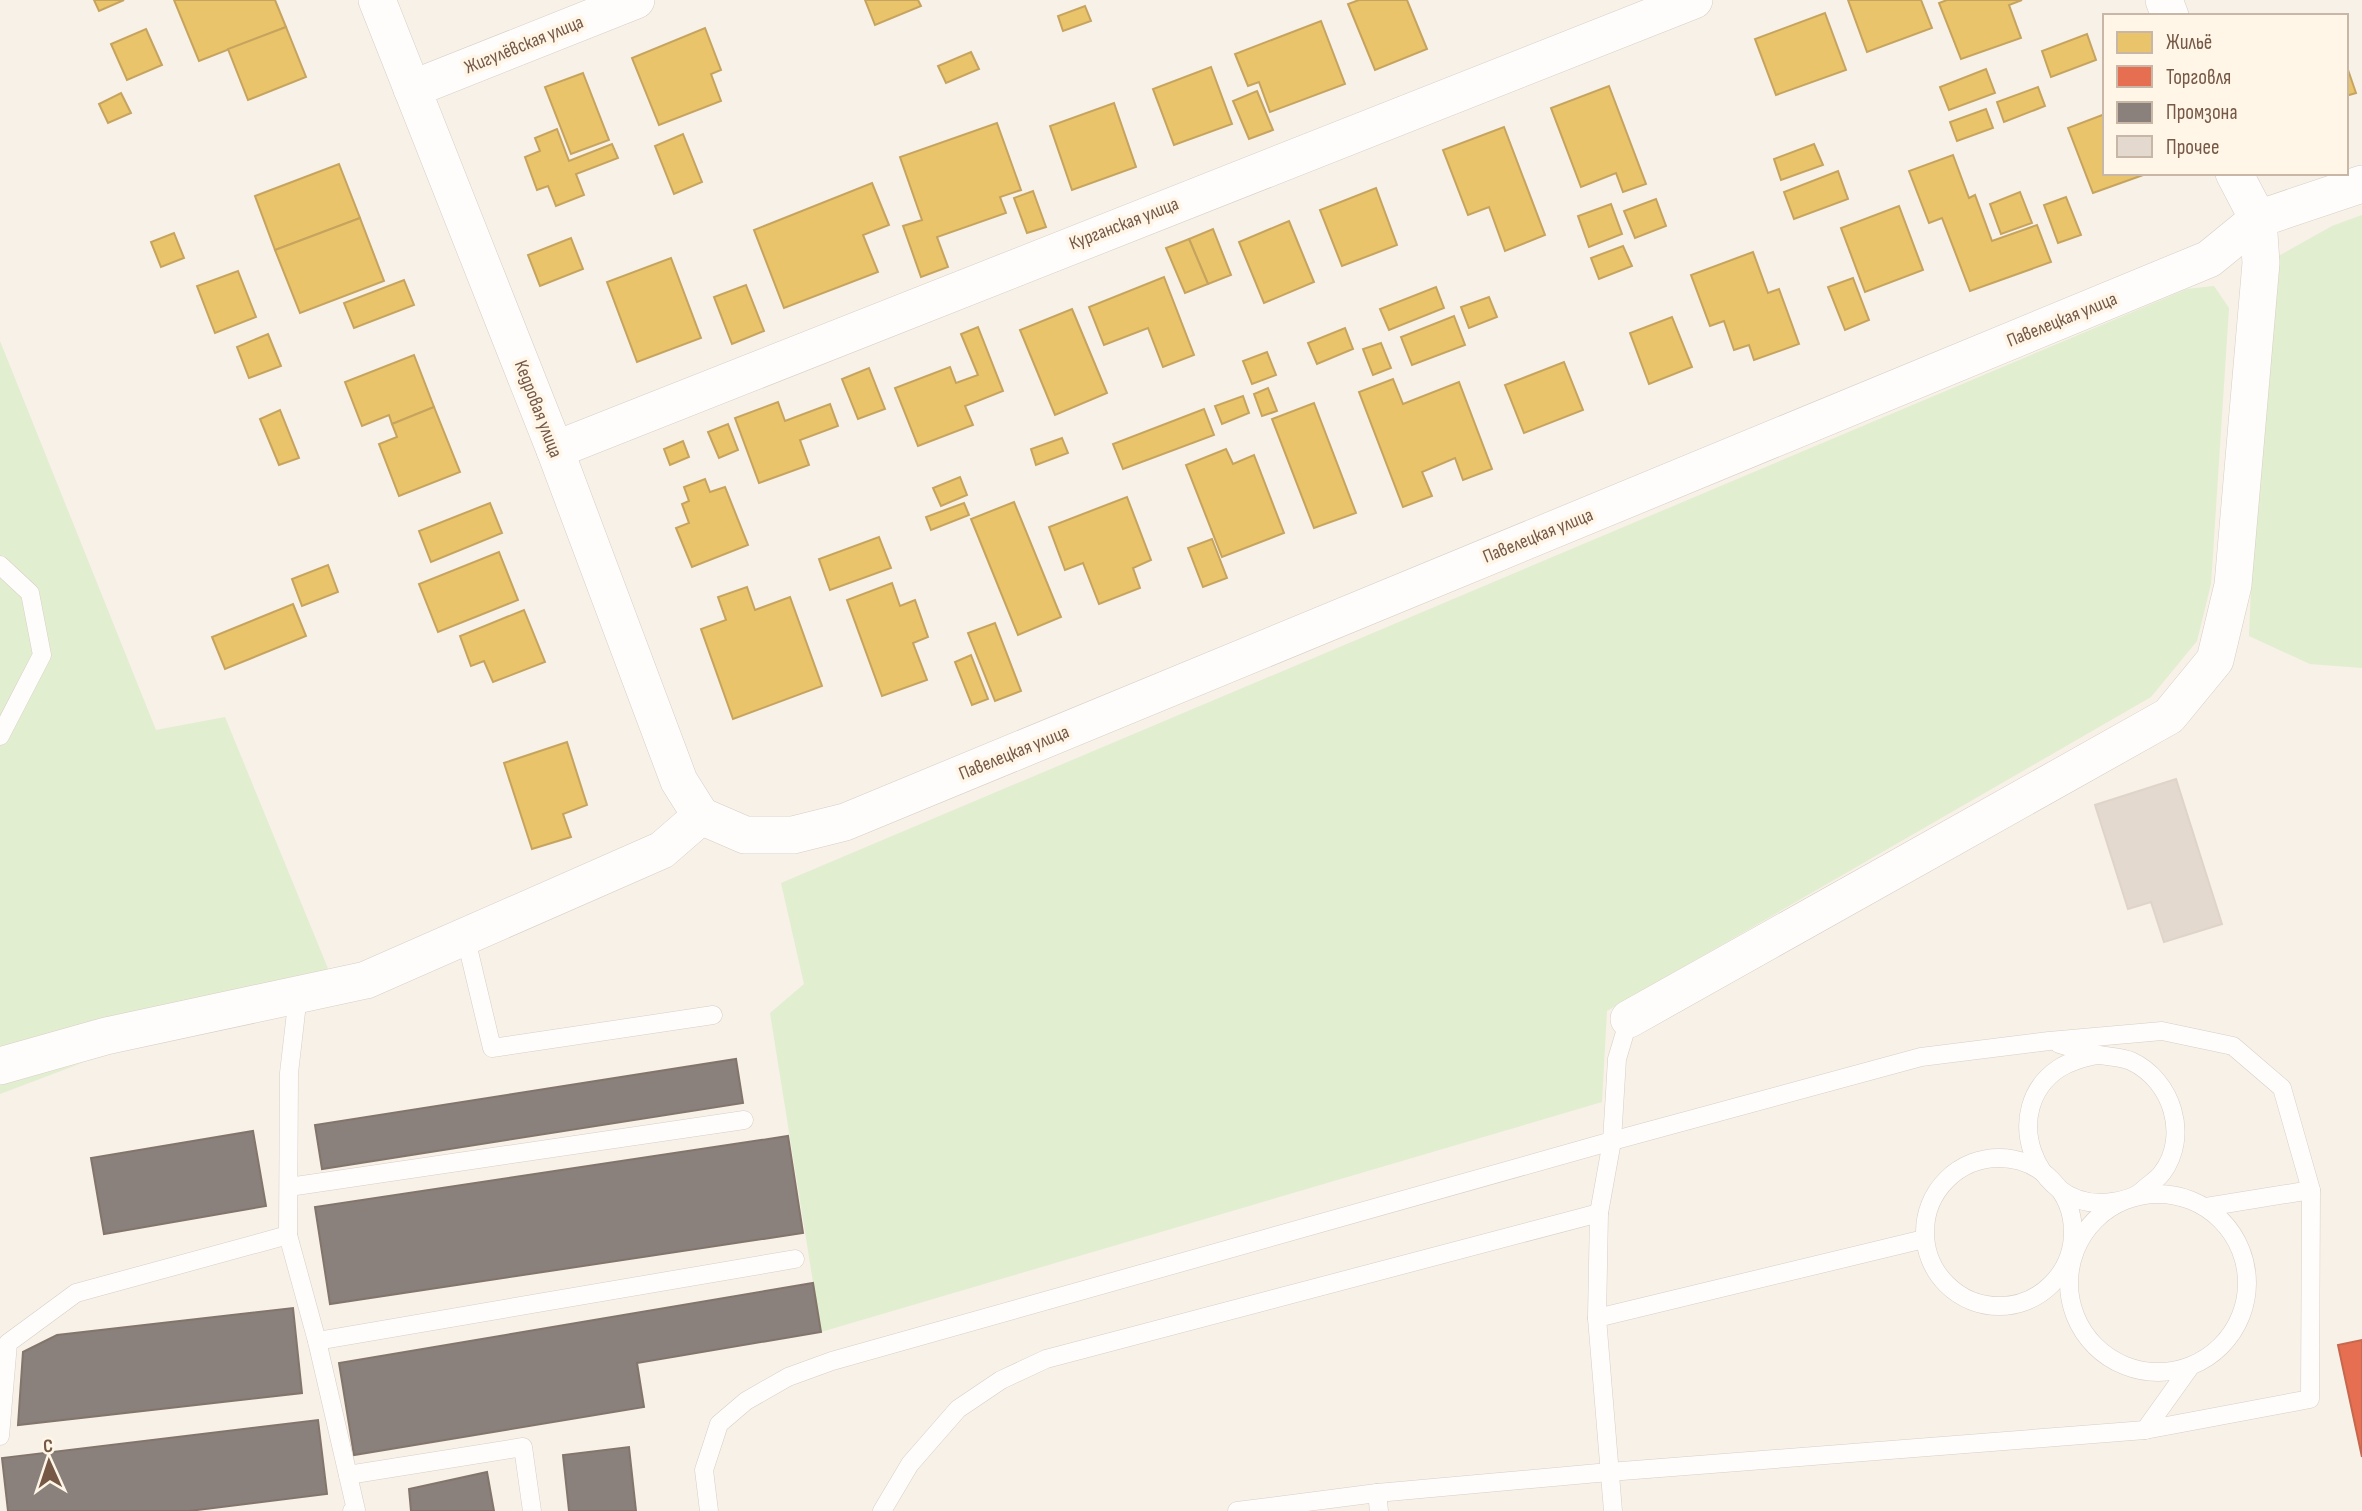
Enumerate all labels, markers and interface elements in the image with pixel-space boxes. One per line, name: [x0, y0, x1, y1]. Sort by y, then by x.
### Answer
street label: Жигулёвская улица: [461, 11, 587, 79]
legend: [2103, 14, 2348, 175]
text: Жильё: [2166, 30, 2212, 55]
text: Торговля: [2166, 65, 2231, 90]
text: Промзона: [2166, 100, 2237, 125]
text: Прочее: [2166, 135, 2219, 160]
street label: Курганская улица: [1066, 193, 1182, 255]
street label: Павелецкая улица: [2004, 287, 2120, 353]
street label: Кедровая улица: [509, 357, 567, 461]
street label: Павелецкая улица: [1480, 503, 1596, 569]
street label: Павелецкая улица: [956, 720, 1072, 786]
north arrow: [14, 1427, 84, 1497]
text: С: [43, 1435, 54, 1458]

